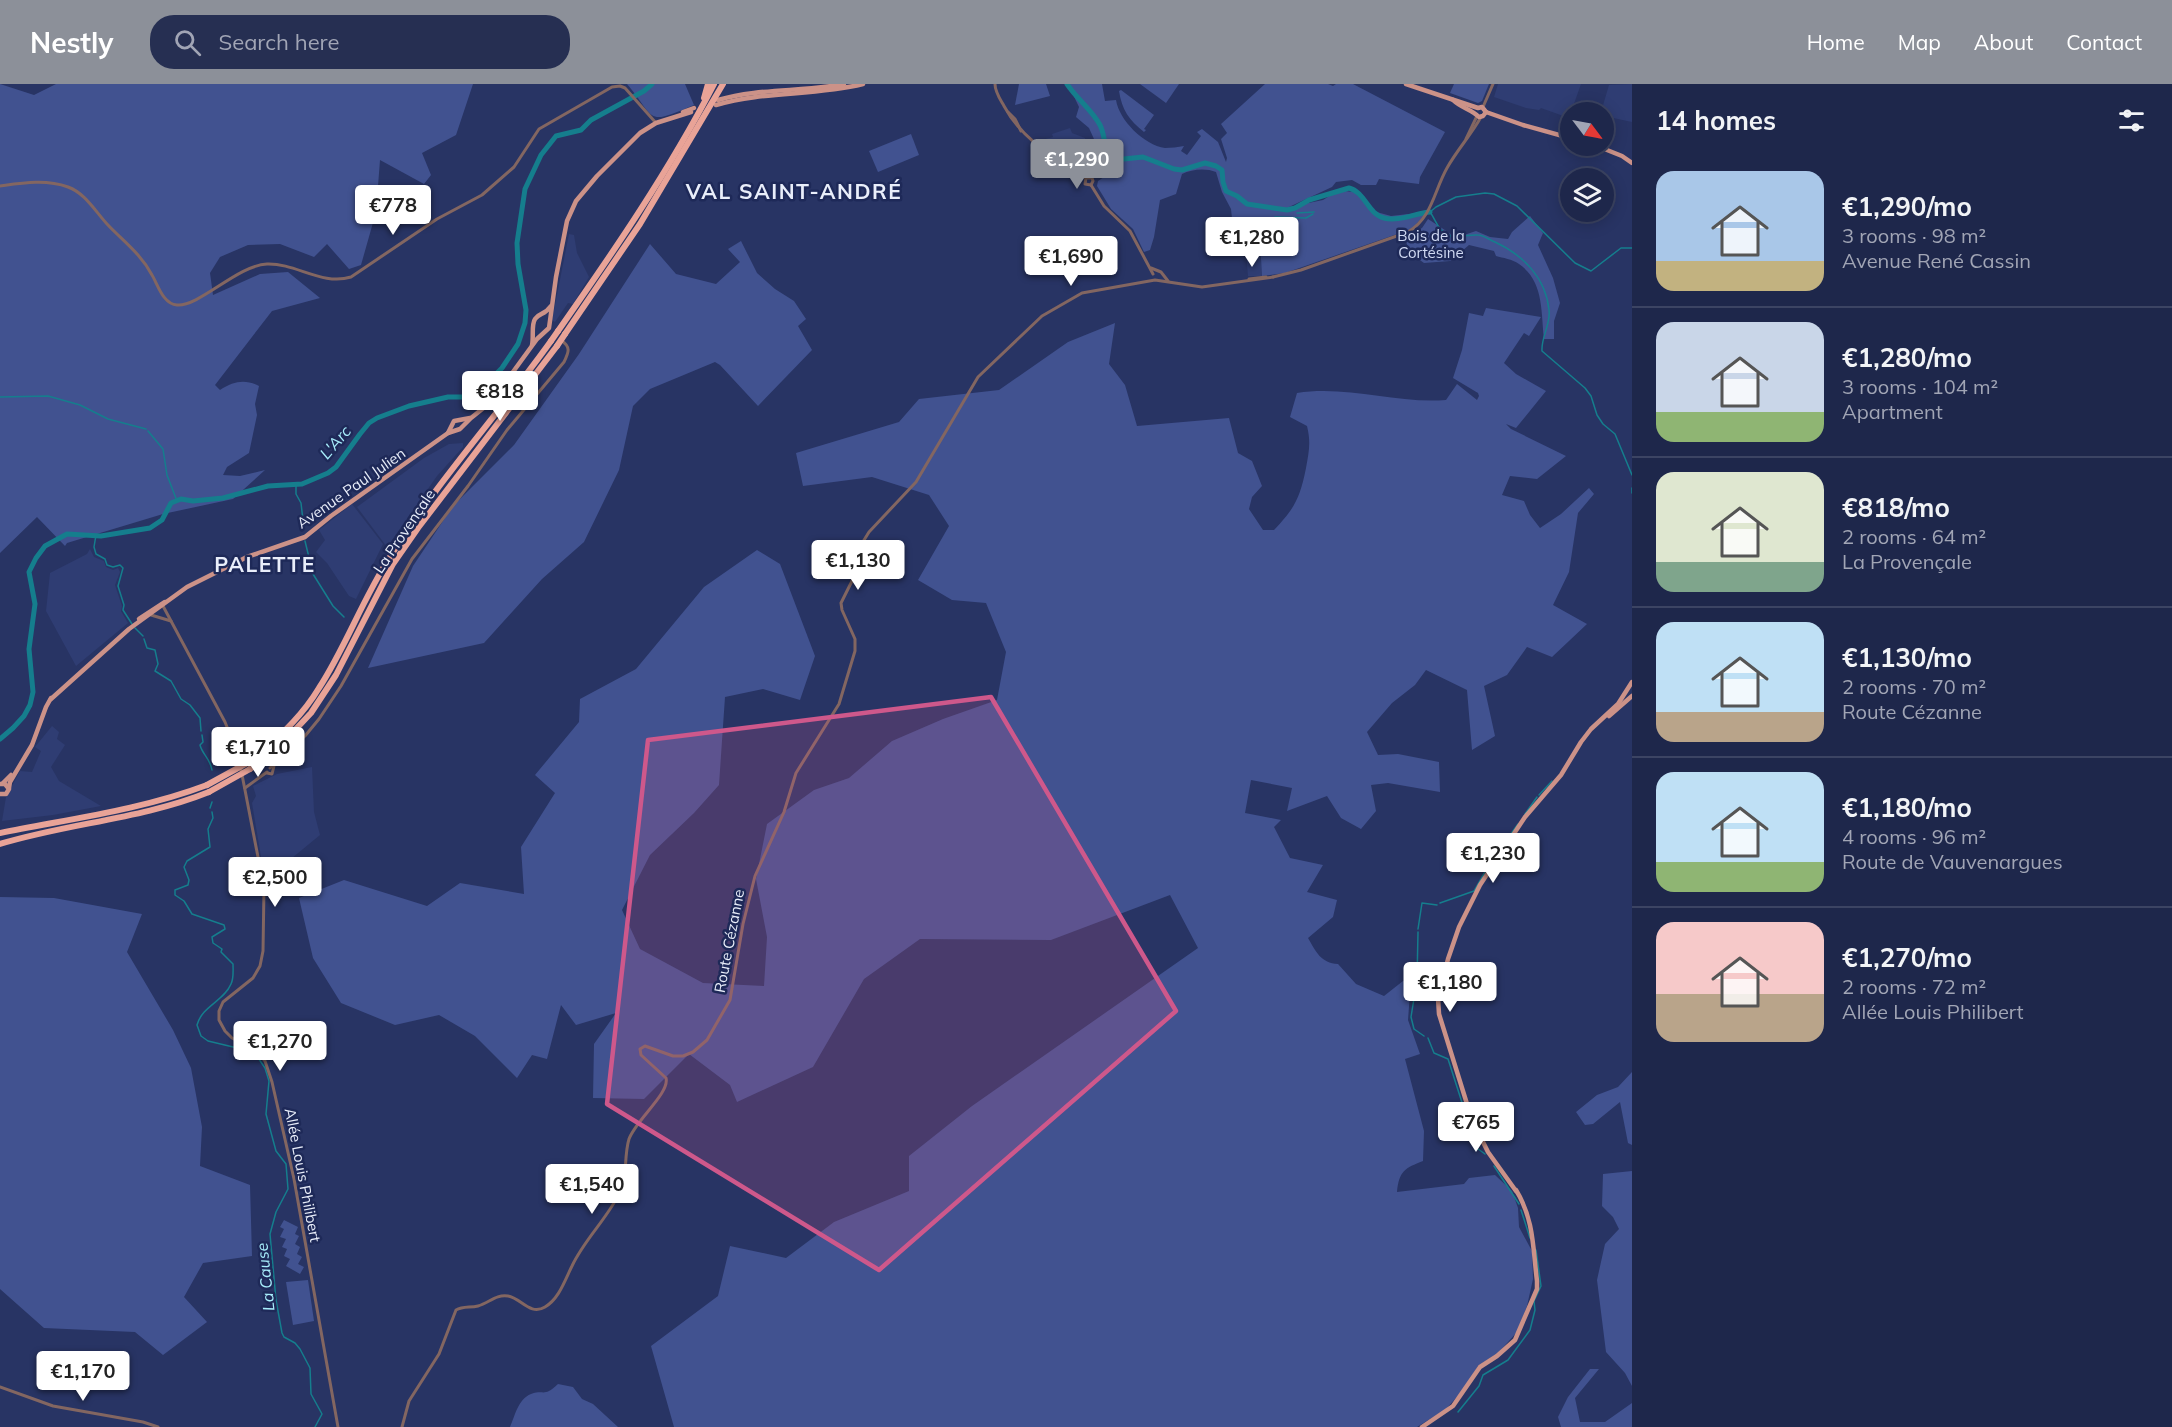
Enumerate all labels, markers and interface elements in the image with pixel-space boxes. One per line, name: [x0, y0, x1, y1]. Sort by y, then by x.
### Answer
search box: [150, 15, 570, 69]
text: Nestly: [30, 25, 114, 60]
icon: search: [171, 26, 204, 59]
text: Search here: [219, 28, 339, 56]
text: Home: [1807, 29, 1865, 55]
text: Map: [1898, 29, 1941, 55]
text: About: [1974, 29, 2033, 55]
text: Contact: [2066, 29, 2142, 55]
north arrow: [1560, 102, 1614, 156]
map controls: [1560, 102, 1614, 222]
text: 14 homes: [1656, 104, 1776, 137]
icon: filters: [2115, 104, 2148, 137]
pin: €1,290: [1028, 139, 1126, 190]
text: €1,290: [1045, 146, 1109, 171]
button: layers: [1560, 168, 1614, 222]
district label: VAL SAINT-ANDRÉ: [685, 178, 902, 204]
pin: €778: [357, 185, 429, 236]
text: €1,290/mo: [1842, 190, 1972, 223]
text: €778: [369, 192, 417, 217]
icon: home: [1704, 195, 1776, 267]
pin: €1,280: [1203, 217, 1301, 268]
text: 3 rooms · 98 m²: [1842, 223, 1986, 248]
text: €1,280: [1220, 224, 1284, 249]
park label: Bois de la Cortésine: [1397, 226, 1465, 262]
pin: €1,690: [1022, 236, 1120, 287]
text: €1,690: [1039, 243, 1103, 268]
text: Avenue René Cassin: [1842, 248, 2031, 273]
text: €1,280/mo: [1842, 341, 1972, 374]
icon: home: [1704, 346, 1776, 418]
pin: €818: [464, 371, 536, 422]
text: 3 rooms · 104 m²: [1842, 374, 1998, 399]
text: €818: [476, 378, 524, 403]
text: Apartment: [1842, 399, 1943, 424]
water label: L'Arc: [315, 421, 355, 463]
street label: Avenue Paul Julien: [293, 443, 409, 533]
street label: La Provençale: [369, 485, 439, 577]
text: €818/mo: [1842, 491, 1950, 524]
icon: home: [1704, 496, 1776, 568]
text: 2 rooms · 64 m²: [1842, 524, 1986, 549]
pin: €1,130: [809, 540, 907, 591]
text: €1,130: [826, 547, 890, 572]
text: La Provençale: [1842, 549, 1972, 574]
district label: PALETTE: [214, 551, 316, 577]
text: €1,130/mo: [1842, 641, 1972, 674]
icon: home: [1704, 646, 1776, 718]
text: 2 rooms · 70 m²: [1842, 674, 1986, 699]
text: Route Cézanne: [1842, 699, 1982, 724]
pin: €1,710: [209, 727, 307, 778]
text: €1,710: [226, 734, 290, 759]
text: €1,180/mo: [1842, 791, 1972, 824]
icon: home: [1704, 796, 1776, 868]
text: 4 rooms · 96 m²: [1842, 824, 1986, 849]
pin: €1,230: [1444, 833, 1542, 884]
text: €1,230: [1461, 840, 1525, 865]
text: Route de Vauvenargues: [1842, 849, 2063, 874]
pin: €2,500: [226, 857, 324, 908]
text: €2,500: [243, 864, 307, 889]
street label: Route Cézanne: [710, 888, 748, 994]
text: €1,270/mo: [1842, 941, 1972, 974]
icon: home: [1704, 946, 1776, 1018]
pin: €1,180: [1401, 962, 1499, 1013]
text: €1,180: [1418, 969, 1482, 994]
text: 2 rooms · 72 m²: [1842, 974, 1986, 999]
text: Allée Louis Philibert: [1842, 999, 2024, 1024]
pin: €1,270: [231, 1021, 329, 1072]
text: €1,270: [248, 1028, 312, 1053]
pin: €765: [1440, 1102, 1512, 1153]
street label: Allée Louis Philibert: [281, 1106, 325, 1244]
text: €765: [1452, 1109, 1500, 1134]
pin: €1,540: [543, 1164, 641, 1215]
text: €1,540: [560, 1171, 624, 1196]
water label: La Cause: [251, 1242, 279, 1312]
pin: €1,170: [34, 1351, 132, 1402]
text: €1,170: [51, 1358, 115, 1383]

